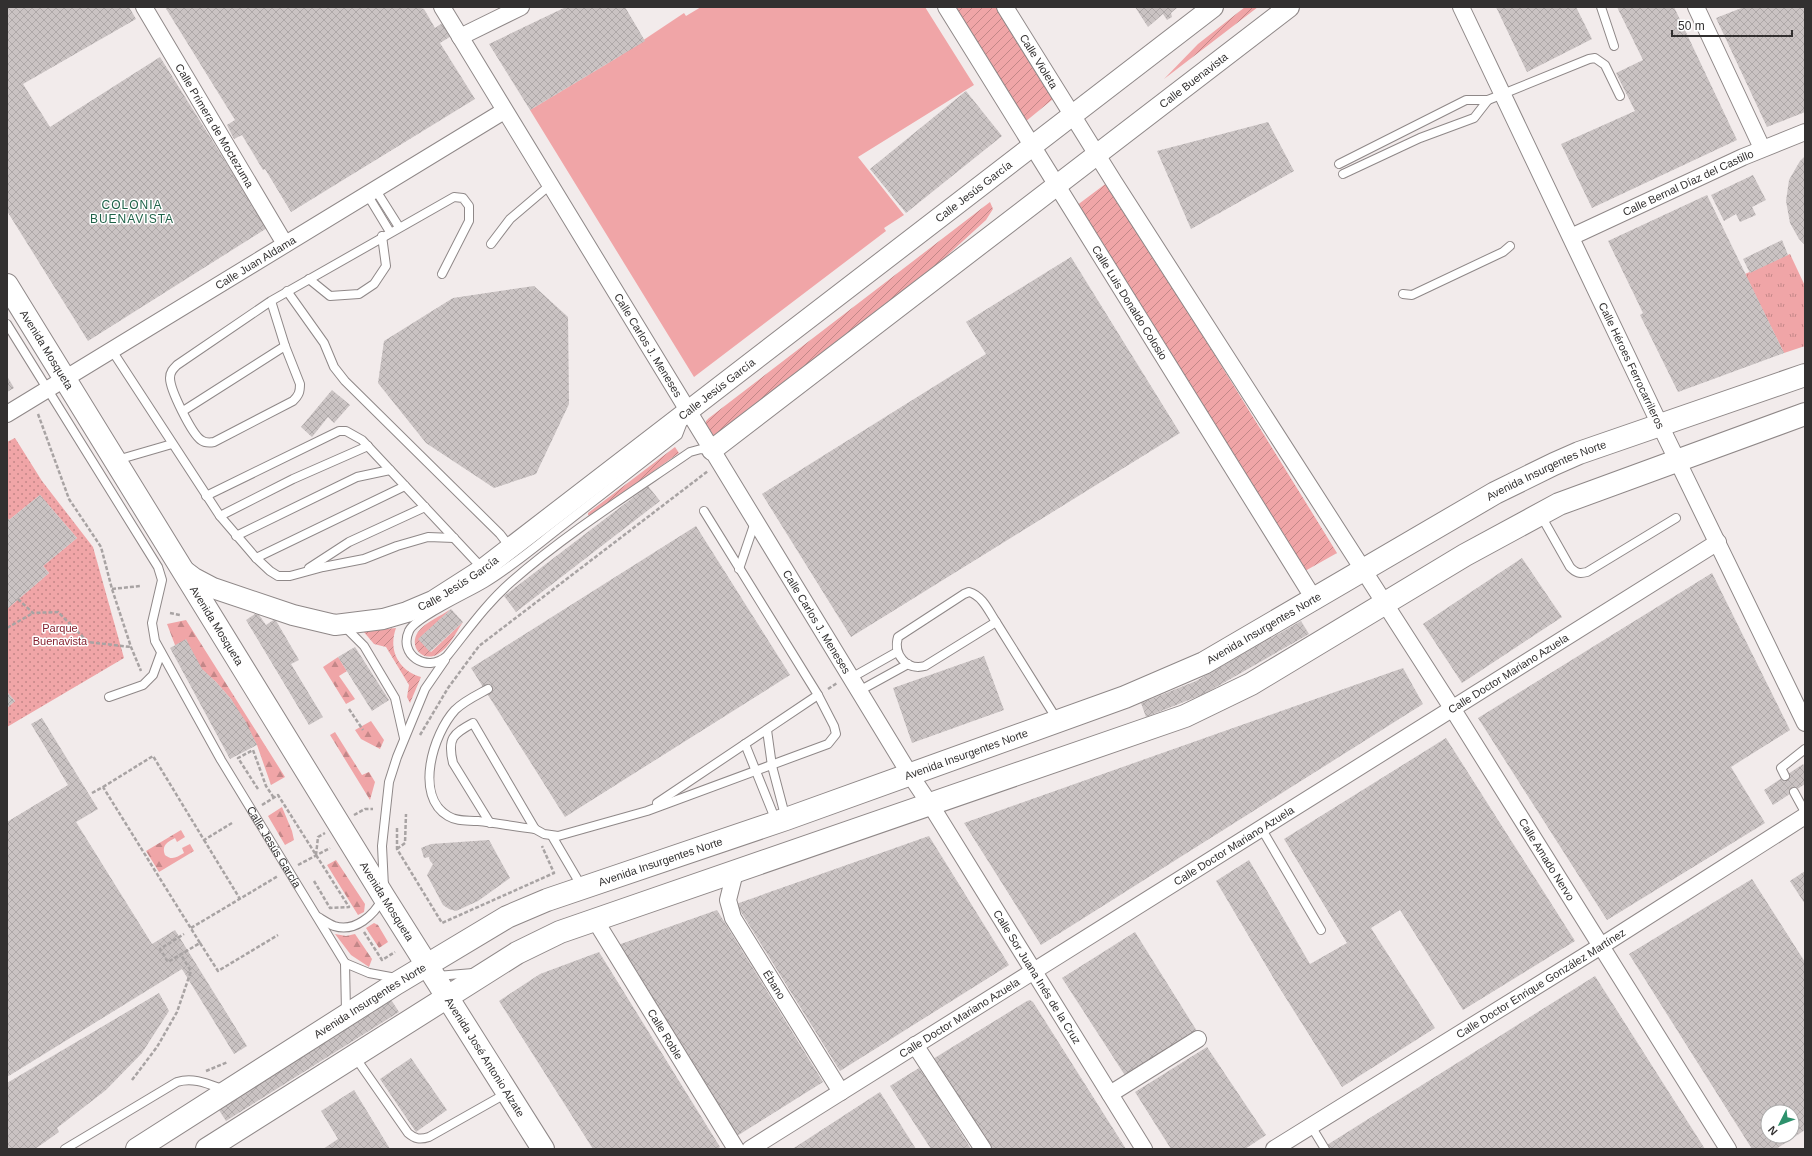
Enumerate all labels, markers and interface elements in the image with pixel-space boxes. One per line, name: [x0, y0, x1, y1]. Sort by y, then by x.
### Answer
scale bar: [1672, 12, 1792, 38]
text: 50 m: [1678, 19, 1705, 33]
street label: Calle Violeta: [1017, 32, 1061, 91]
street label: Calle Buenavista: [1157, 50, 1231, 110]
street label: Calle Primera de Moctezuma: [173, 62, 256, 190]
street label: Calle Bernal Díaz del Castillo: [1621, 147, 1755, 218]
street label: Calle Jesús García: [933, 158, 1015, 225]
district label: COLONIA BUENAVISTA: [90, 198, 174, 226]
street label: Calle Juan Aldama: [213, 233, 299, 292]
street label: Calle Luis Donaldo Colosio: [1090, 243, 1170, 362]
street label: Calle Carlos J. Meneses: [612, 291, 685, 400]
street label: Calle Héroes Ferrocarrileros: [1596, 300, 1667, 431]
street label: Avenida Mosqueta: [18, 308, 76, 392]
street label: Calle Jesús García: [676, 355, 758, 422]
street label: Avenida Insurgentes Norte: [1484, 438, 1608, 503]
street label: Calle Jesús García: [416, 553, 501, 613]
street label: Calle Carlos J. Meneses: [781, 568, 853, 676]
street label: Avenida Mosqueta: [188, 584, 246, 668]
street label: Avenida Insurgentes Norte: [1204, 590, 1323, 666]
park label: Parque Buenavista: [33, 622, 88, 647]
street label: Calle Doctor Mariano Azuela: [1446, 631, 1571, 716]
street label: Avenida Insurgentes Norte: [903, 726, 1029, 782]
street label: Calle Doctor Mariano Azuela: [1171, 803, 1297, 888]
street label: Calle Jesús García: [245, 804, 304, 890]
street label: Calle Amado Nervo: [1516, 816, 1577, 903]
street label: Avenida Insurgentes Norte: [597, 835, 724, 888]
street label: Avenida Mosqueta: [358, 860, 417, 944]
street label: Calle Sor Juana Inés de la Cruz: [991, 908, 1083, 1046]
street label: Calle Doctor Enrique González Martínez: [1454, 926, 1628, 1040]
street label: Avenida Insurgentes Norte: [312, 961, 428, 1041]
street label: Ébano: [761, 968, 788, 1001]
street label: Calle Doctor Mariano Azuela: [897, 975, 1022, 1060]
street label: Avenida José Antonio Alzate: [443, 995, 527, 1119]
street label: Calle Roble: [645, 1007, 685, 1061]
north arrow: [1760, 1104, 1800, 1144]
text: N: [1765, 1124, 1780, 1138]

